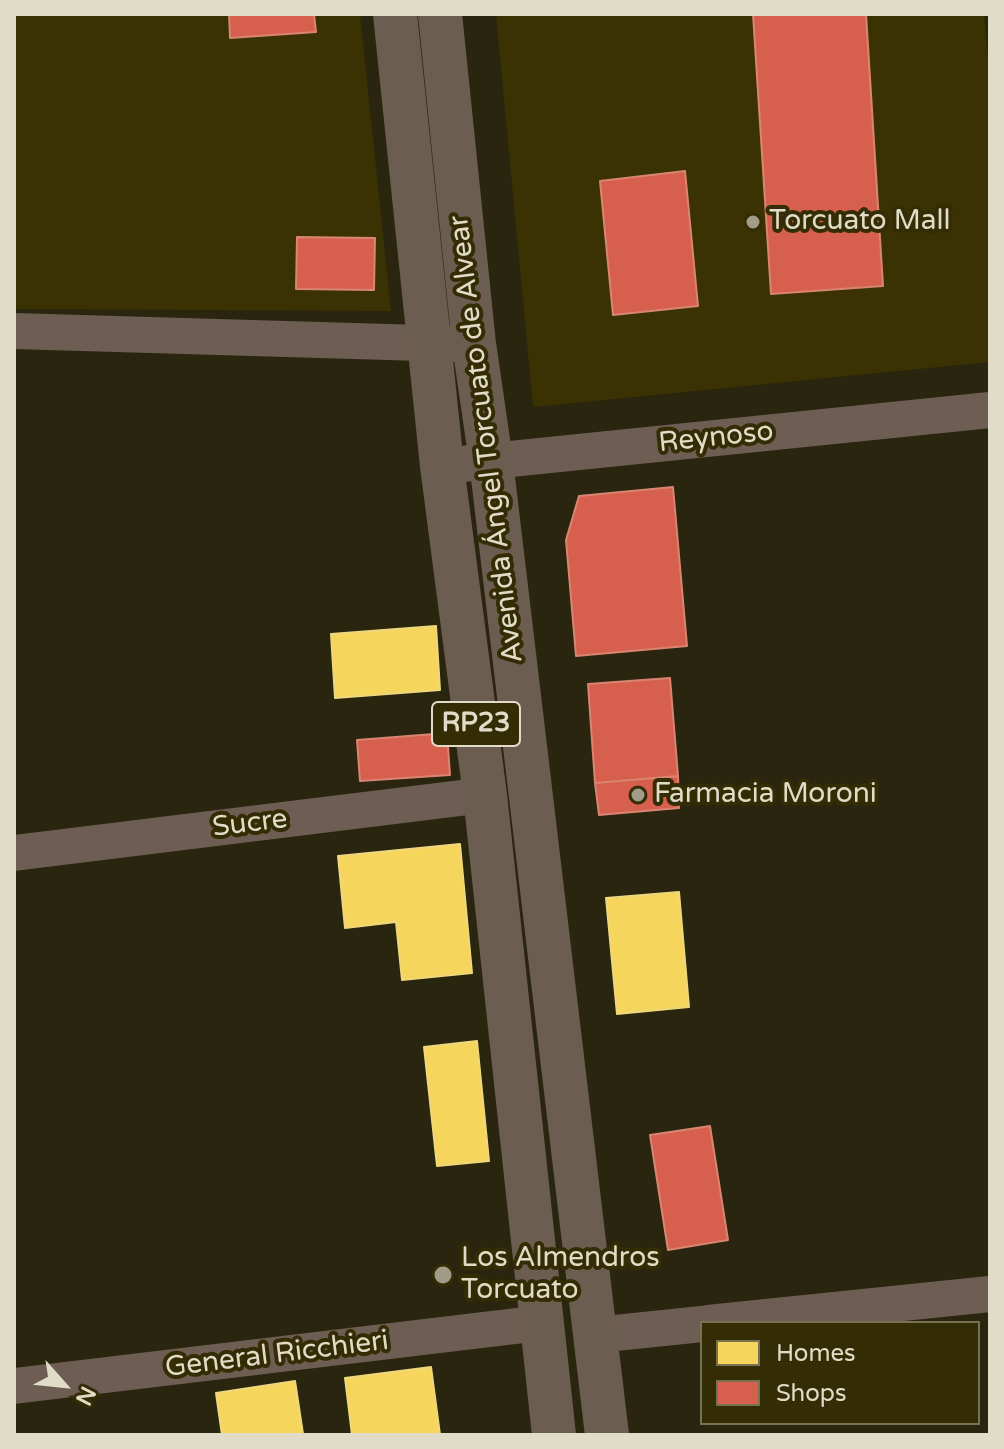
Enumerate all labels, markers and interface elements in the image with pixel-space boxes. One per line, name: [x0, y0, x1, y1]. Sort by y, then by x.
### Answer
place label: Torcuato Mall: [769, 205, 950, 239]
street label: Avenida Ángel Torcuato de Alvear: [443, 213, 531, 665]
marker: Torcuato Mall: [744, 213, 762, 231]
street label: Reynoso: [657, 415, 775, 461]
road number: RP23: [432, 702, 520, 746]
place label: Farmacia Moroni: [654, 778, 877, 812]
marker: Farmacia Moroni: [629, 786, 647, 804]
street label: Sucre: [211, 803, 289, 845]
place label: Los Almendros Torcuato: [461, 1242, 660, 1308]
marker: Los Almendros Torcuato: [432, 1264, 454, 1286]
legend: [700, 1321, 980, 1425]
street label: General Ricchieri: [163, 1325, 391, 1385]
text: Homes: [776, 1339, 856, 1368]
north arrow: [24, 1345, 104, 1425]
text: Shops: [776, 1379, 846, 1408]
text: N: [70, 1382, 101, 1410]

